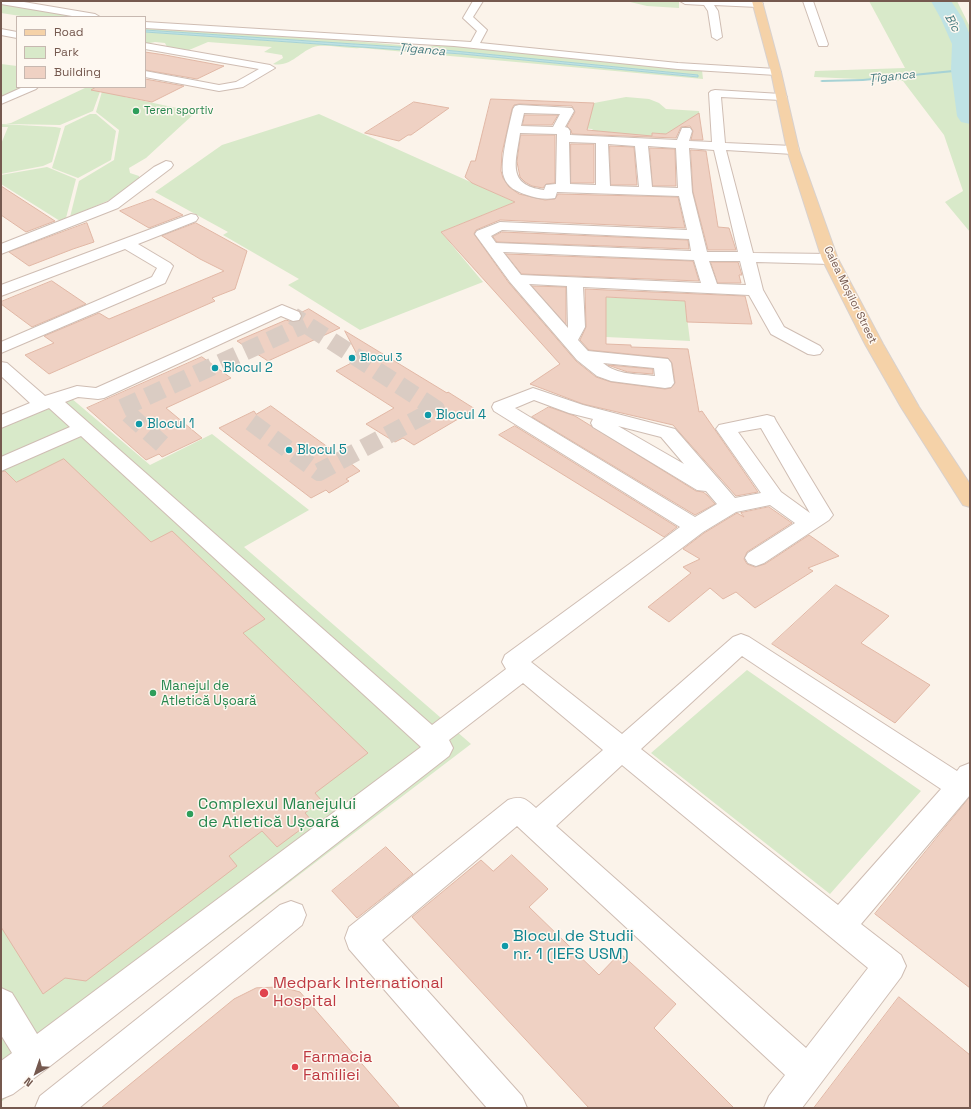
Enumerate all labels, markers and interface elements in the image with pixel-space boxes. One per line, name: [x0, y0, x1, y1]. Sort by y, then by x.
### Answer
water label: Bîc: [941, 11, 963, 35]
legend: [16, 16, 146, 88]
text: Road: [54, 24, 83, 40]
water label: Țîganca: [398, 41, 446, 59]
text: Park: [54, 44, 79, 60]
text: Building: [54, 64, 101, 80]
water label: Țîganca: [868, 67, 916, 87]
place label: Teren sportiv: [144, 104, 213, 118]
marker: Teren sportiv: [131, 106, 141, 116]
street label: Calea Moșilor Street: [821, 244, 879, 346]
place label: Blocul 3: [360, 351, 402, 365]
marker: Blocul 3: [347, 353, 357, 363]
place label: Blocul 2: [223, 360, 273, 376]
marker: Blocul 2: [210, 363, 220, 373]
place label: Blocul 4: [436, 407, 486, 423]
marker: Blocul 4: [423, 410, 433, 420]
place label: Blocul 1: [147, 416, 195, 432]
marker: Blocul 1: [134, 419, 144, 429]
place label: Blocul 5: [297, 442, 347, 458]
marker: Blocul 5: [284, 445, 294, 455]
place label: Manejul de Atletică Ușoară: [161, 678, 256, 709]
marker: Manejul de Atletică Ușoară: [148, 688, 158, 698]
place label: Complexul Manejului de Atletică Ușoară: [198, 795, 356, 833]
marker: Complexul Manejului de Atletică Ușoară: [185, 809, 195, 819]
place label: Blocul de Studii nr. 1 (IEFS USM): [513, 927, 634, 965]
marker: Blocul de Studii nr. 1 (IEFS USM): [500, 941, 510, 951]
place label: Medpark International Hospital: [273, 974, 444, 1012]
marker: Medpark International Hospital: [258, 987, 270, 999]
place label: Farmacia Familiei: [303, 1048, 372, 1086]
north arrow: [16, 1053, 56, 1093]
marker: Farmacia Familiei: [290, 1062, 300, 1072]
text: N: [21, 1074, 36, 1090]

